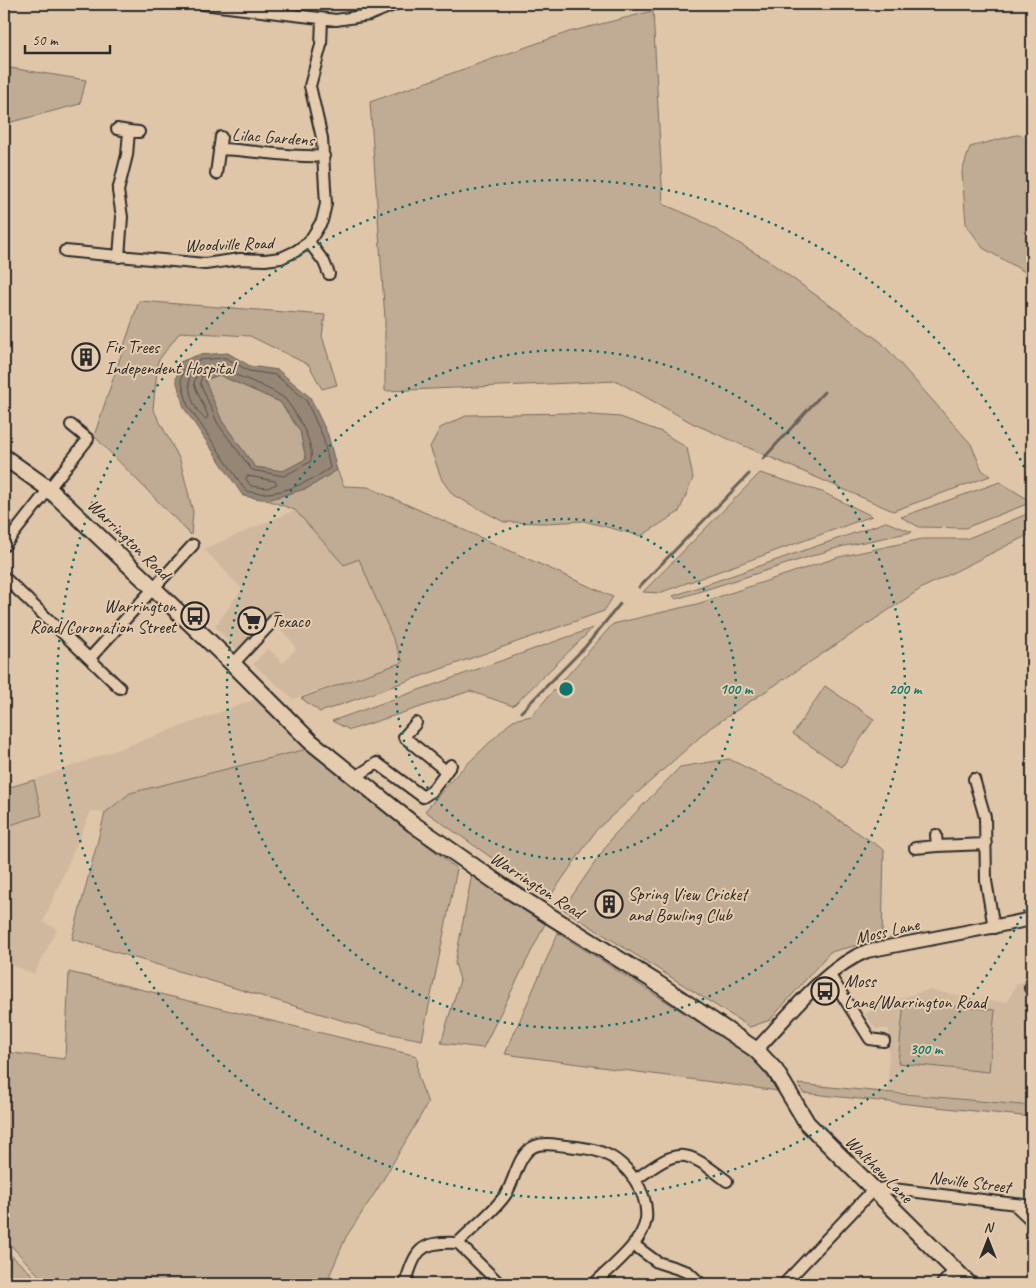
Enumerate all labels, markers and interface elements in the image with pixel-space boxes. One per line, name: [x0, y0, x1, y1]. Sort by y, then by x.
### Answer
scale bar: [25, 22, 110, 54]
text: 50 m: [32, 31, 59, 50]
street label: Lilac Gardens: [231, 123, 317, 151]
street label: Woodville Road: [184, 231, 277, 257]
place label: Fir Trees Independent Hospital: [105, 336, 237, 379]
building icon: Fir Trees Independent Hospital: [71, 342, 101, 372]
street label: Warrington Road: [83, 494, 177, 586]
place label: Warrington Road/Coronation Street: [30, 595, 178, 638]
bus stop icon: Warrington Road/Coronation Street: [180, 601, 210, 631]
supermarket icon: Texaco: [237, 606, 267, 636]
place label: Texaco: [271, 610, 311, 632]
centre of rings: [557, 680, 575, 698]
text: 100 m: [720, 680, 754, 699]
text: 200 m: [889, 680, 923, 699]
street label: Warrington Road: [486, 847, 590, 925]
place label: Spring View Cricket and Bowling Club: [628, 883, 750, 926]
building icon: Spring View Cricket and Bowling Club: [594, 889, 624, 919]
street label: Moss Lane: [853, 913, 922, 949]
place label: Moss Lane/Warrington Road: [844, 970, 989, 1013]
bus stop icon: Moss Lane/Warrington Road: [810, 976, 840, 1006]
text: 300 m: [910, 1040, 944, 1059]
street label: Walthew Lane: [841, 1131, 918, 1208]
street label: Neville Street: [928, 1166, 1015, 1198]
north arrow: [964, 1216, 1014, 1266]
text: N: [984, 1219, 995, 1236]

